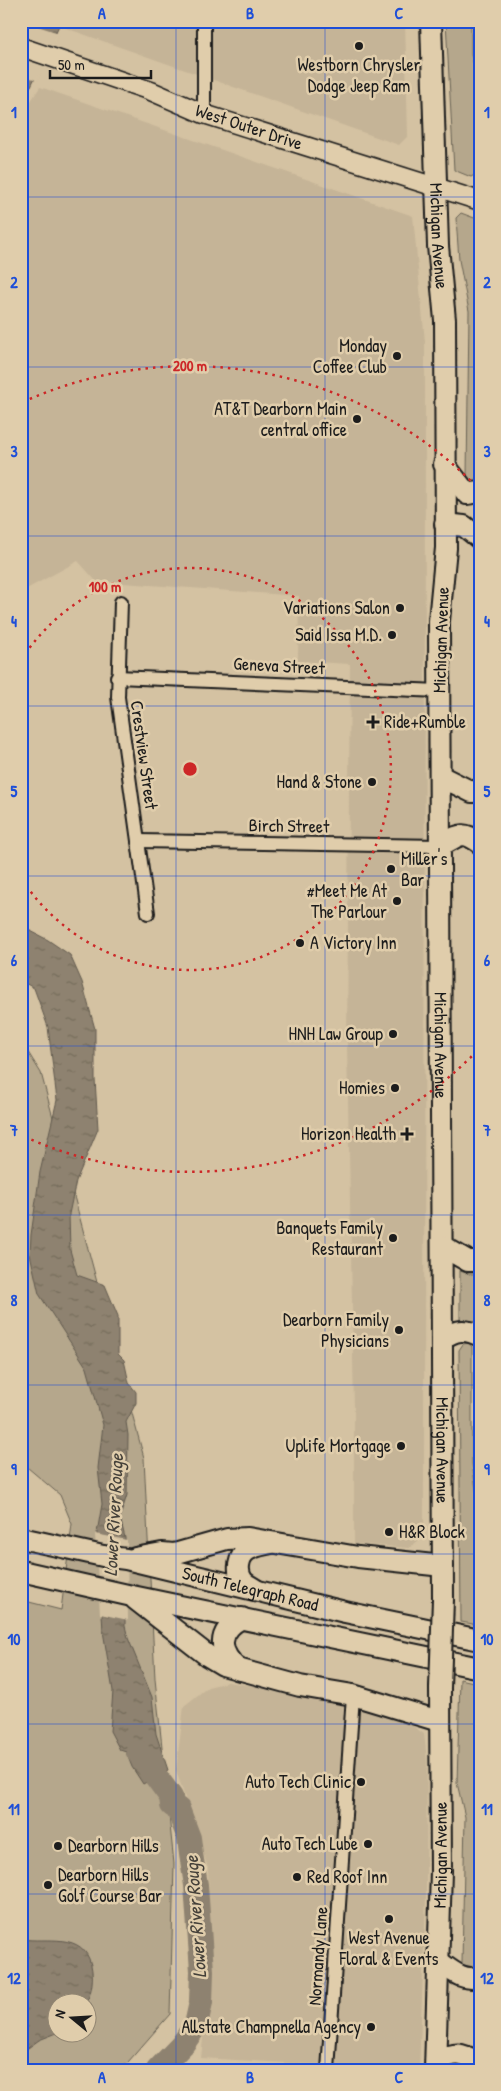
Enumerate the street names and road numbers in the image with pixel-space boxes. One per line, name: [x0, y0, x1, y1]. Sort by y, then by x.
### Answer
street label: West Outer Drive: [192, 97, 306, 156]
street label: Michigan Avenue: [424, 182, 455, 290]
street label: Michigan Avenue: [426, 586, 455, 694]
street label: Geneva Street: [233, 651, 326, 680]
street label: Crestview Street: [124, 699, 165, 812]
street label: Birch Street: [248, 812, 330, 839]
street label: Michigan Avenue: [429, 992, 454, 1098]
street label: Michigan Avenue: [430, 1397, 456, 1503]
street label: South Telegraph Road: [180, 1560, 321, 1617]
street label: Michigan Avenue: [427, 1802, 453, 1909]
street label: Normandy Lane: [302, 1906, 333, 2006]

